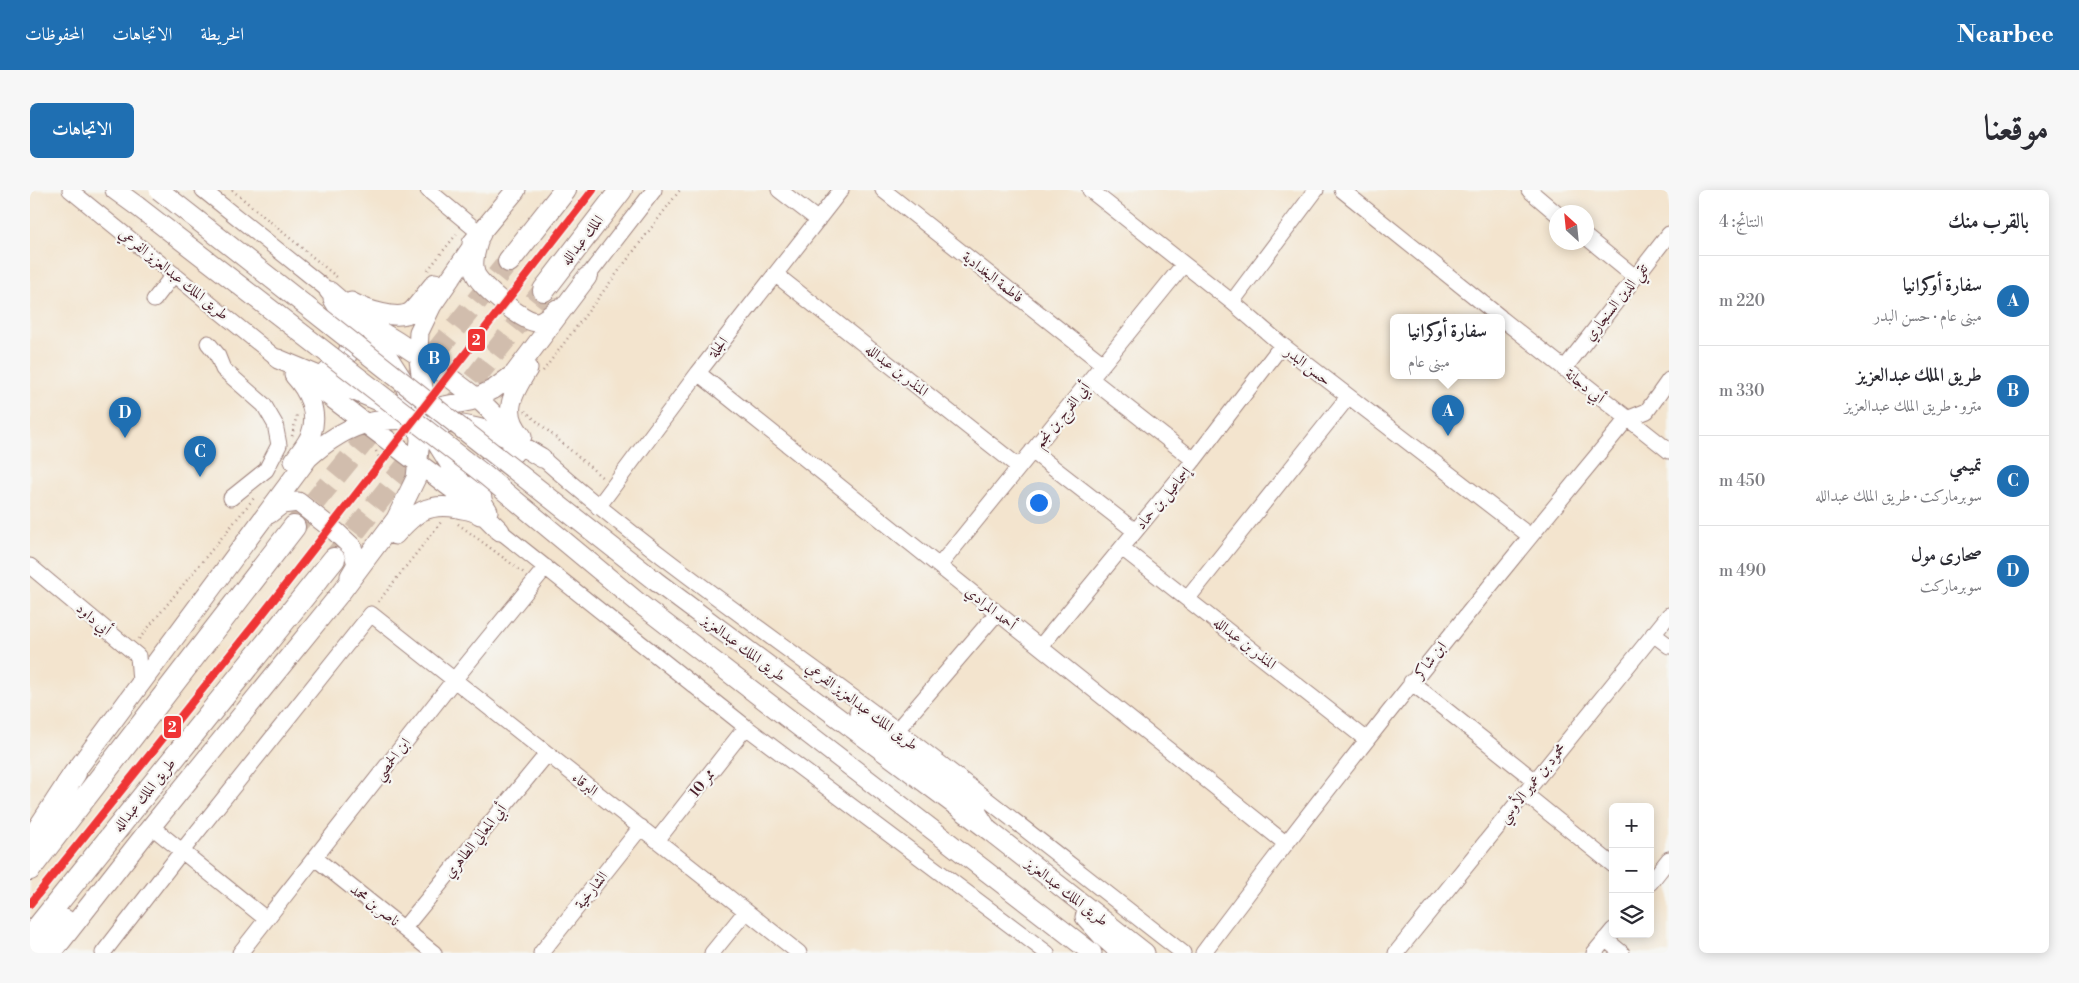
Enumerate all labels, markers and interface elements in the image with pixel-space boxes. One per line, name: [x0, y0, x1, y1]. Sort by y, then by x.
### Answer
text: Nearbee: [1957, 20, 2054, 50]
text: المحفوظات: [25, 23, 84, 46]
text: الاتجاهات: [112, 23, 172, 46]
text: الخريطة: [200, 23, 244, 46]
button: الاتجاهات: [30, 103, 134, 158]
text: موقعنا: [1984, 107, 2049, 150]
north arrow: [1549, 205, 1594, 250]
text: بالقرب منك: [1948, 209, 2029, 235]
street label: الملك عبدالله: [557, 211, 608, 269]
text: النتائج: 4: [1719, 212, 1764, 232]
street label: طريق الملك عبدالعزيز الفرعي: [114, 224, 233, 326]
street label: فاطمة البغدادية: [958, 248, 1027, 307]
street label: تقي الدين السنجاري: [1580, 260, 1656, 347]
text: سفارة أوكرانيا: [1903, 273, 1982, 297]
text: 220 m: [1719, 291, 1765, 311]
text: A: [2007, 291, 2019, 311]
text: مبنى عام · حسن البدر: [1874, 306, 1982, 326]
popup: [1390, 314, 1505, 379]
text: سفارة أوكرانيا: [1408, 319, 1487, 343]
line badge: 2: [467, 328, 486, 352]
text: 2: [472, 332, 481, 350]
street label: الجلة: [704, 333, 733, 362]
street label: المنذر بن عبدالله: [861, 340, 932, 401]
street label: حسن البدر: [1279, 341, 1335, 390]
pin: B: [418, 343, 450, 384]
text: مبنى عام: [1408, 352, 1450, 372]
street label: أبي دجانة: [1560, 363, 1610, 410]
text: طريق الملك عبدالعزيز: [1857, 363, 1982, 387]
street label: أبي الفرج بن نجم: [1029, 377, 1098, 455]
text: 330 m: [1719, 381, 1765, 401]
text: B: [2007, 381, 2019, 401]
pin: A: [1432, 395, 1464, 436]
text: مترو · طريق الملك عبدالعزيز: [1845, 396, 1982, 416]
pin: D: [109, 397, 141, 438]
pin: C: [184, 436, 216, 477]
text: تمیمي: [1949, 453, 1982, 477]
street label: إسماعيل بن حماد: [1132, 462, 1197, 534]
text: 450 m: [1719, 471, 1765, 491]
text: C: [2007, 471, 2019, 491]
text: سوبرماركت · طريق الملك عبدالله: [1815, 486, 1982, 506]
your location: [1026, 490, 1052, 516]
text: صحارى مول: [1911, 543, 1982, 567]
text: 490 m: [1719, 561, 1766, 581]
text: D: [2007, 561, 2019, 581]
text: سوبرماركت: [1920, 576, 1982, 596]
street label: أحمد المرادي: [960, 581, 1022, 636]
street label: أبي داود: [71, 598, 117, 641]
street label: طريق الملك عبدالعزيز: [696, 609, 789, 686]
street label: المنذر بن عبدالله: [1209, 613, 1280, 674]
street label: ابن شاكر: [1408, 638, 1451, 684]
street label: طريق الملك عبدالعزيز الفرعي: [800, 658, 922, 757]
line badge: 2: [163, 715, 182, 739]
text: 2: [168, 719, 177, 737]
street label: ابن الحمصي: [370, 734, 418, 787]
street label: محمود بن عمير الأوسي: [1493, 738, 1574, 830]
street label: طريق الملك عبدالله: [109, 755, 180, 836]
street label: ممر 10: [685, 765, 719, 801]
street label: البرقاء: [568, 768, 601, 800]
street label: أبي المعالي الطاهري: [438, 799, 513, 884]
map controls: [1609, 803, 1654, 938]
button: +: [1609, 803, 1654, 848]
button: −: [1609, 848, 1654, 893]
street label: طريق الملك عبدالعزيز: [1020, 853, 1112, 931]
street label: الشارخية: [571, 868, 612, 913]
street label: ناصر بن محمد: [346, 880, 403, 931]
button: layers: [1609, 893, 1654, 938]

